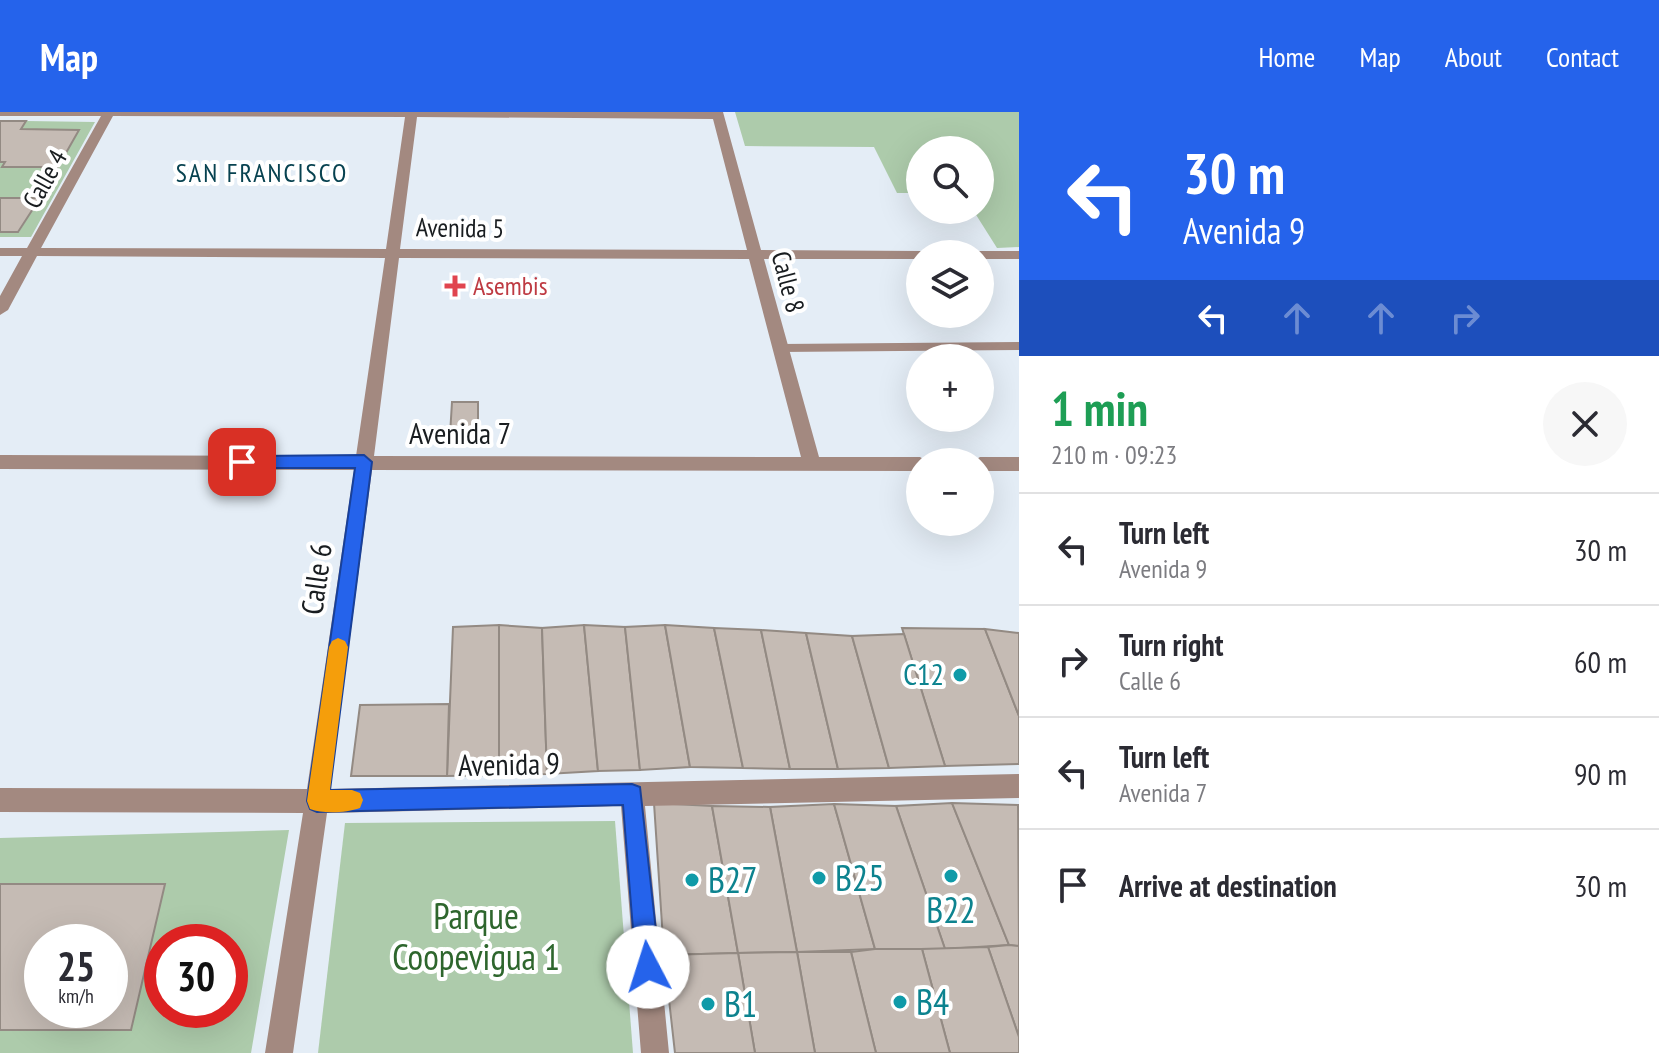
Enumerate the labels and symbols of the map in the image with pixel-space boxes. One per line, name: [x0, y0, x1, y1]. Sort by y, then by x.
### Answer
street label: Calle 4: [15, 143, 74, 214]
district label: SAN FRANCISCO: [176, 156, 348, 189]
street label: Avenida 5: [416, 210, 504, 245]
street label: Calle 8: [765, 248, 812, 316]
place label: Asembis: [473, 269, 547, 302]
marker: Asembis: [444, 275, 466, 297]
street label: Avenida 7: [409, 413, 511, 452]
pin: [208, 428, 276, 496]
street label: Calle 6: [291, 541, 340, 617]
place label: C12: [903, 654, 944, 693]
marker: C12: [951, 666, 969, 684]
street label: Avenida 9: [458, 743, 560, 784]
place label: B25: [835, 854, 884, 901]
place label: B27: [708, 856, 757, 903]
marker: B22: [942, 867, 960, 885]
marker: B25: [810, 869, 828, 887]
marker: B27: [683, 871, 701, 889]
place label: B22: [926, 886, 976, 933]
park label: Parque Coopevigua 1: [392, 892, 560, 980]
speed limit sign: 30: [144, 924, 248, 1028]
position arrow: [606, 925, 690, 1009]
place label: B4: [916, 978, 949, 1025]
place label: B1: [724, 980, 757, 1027]
marker: B4: [891, 993, 909, 1011]
marker: B1: [699, 995, 717, 1013]

